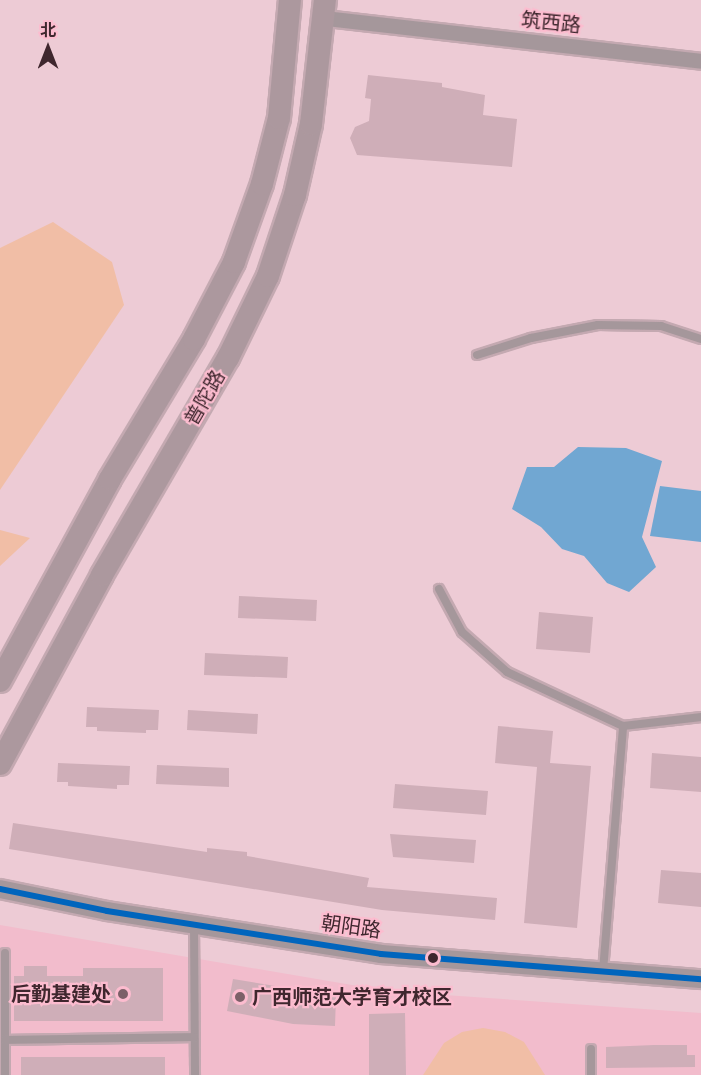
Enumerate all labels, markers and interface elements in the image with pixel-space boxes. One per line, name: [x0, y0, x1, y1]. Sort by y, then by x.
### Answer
street label: 筑西路: [520, 8, 582, 38]
north arrow: [18, 18, 78, 78]
text: 北: [40, 20, 56, 40]
street label: 普陀路: [180, 366, 230, 430]
street label: 朝阳路: [320, 911, 382, 943]
unlabelled marker: [427, 952, 439, 964]
place label: 后勤基建处: [11, 982, 111, 1006]
place label: 广西师范大学育才校区: [252, 985, 452, 1009]
marker: 后勤基建处: [116, 987, 130, 1001]
marker: 广西师范大学育才校区: [233, 990, 247, 1004]

